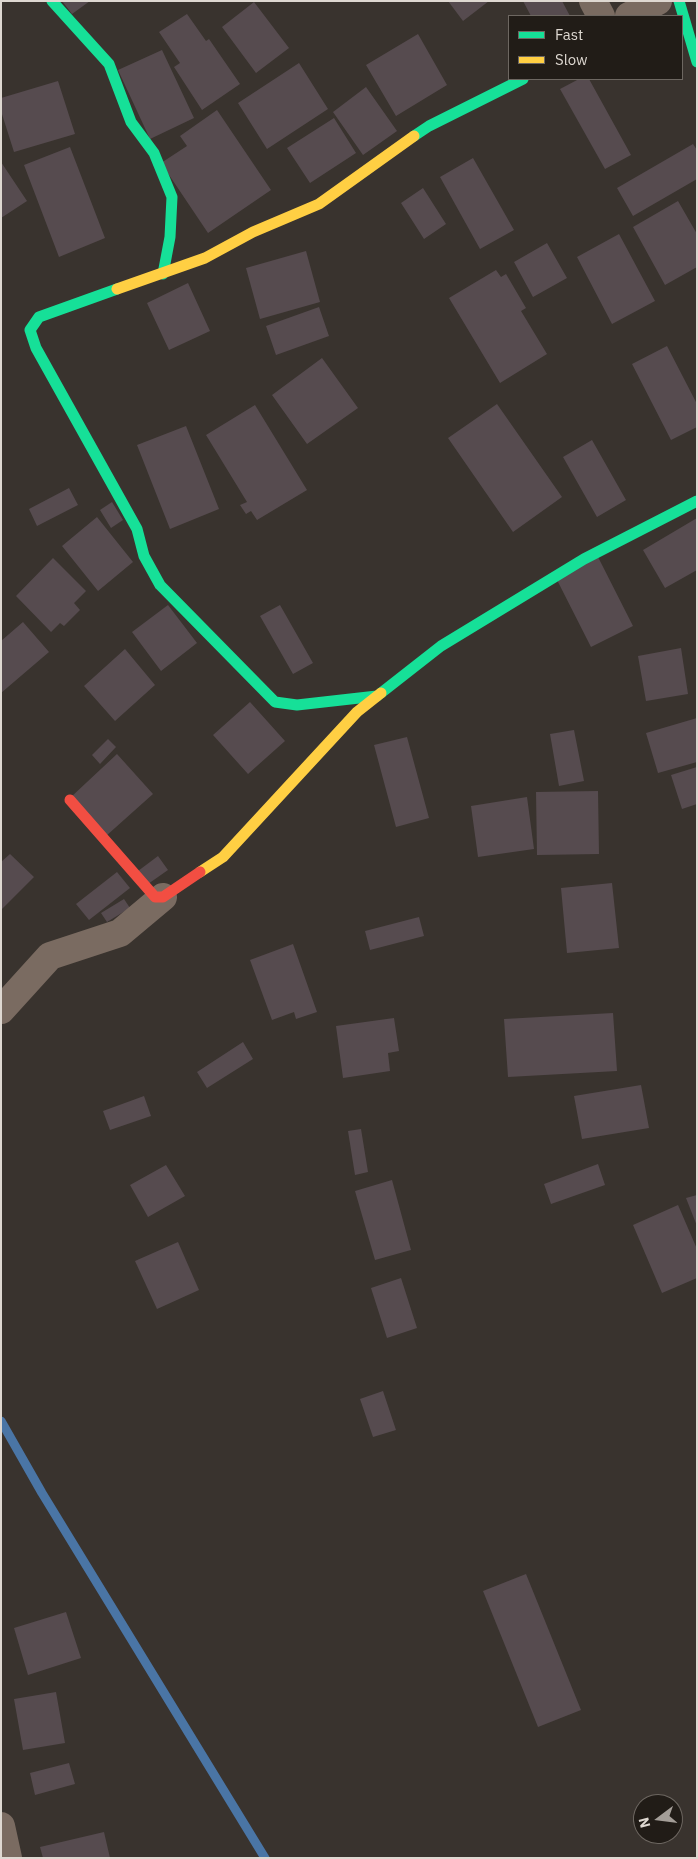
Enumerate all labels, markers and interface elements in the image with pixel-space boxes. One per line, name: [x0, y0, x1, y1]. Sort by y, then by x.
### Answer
legend: [508, 15, 683, 80]
text: Fast: [555, 25, 583, 44]
text: Slow: [555, 50, 588, 69]
north arrow: [633, 1794, 683, 1844]
text: N: [634, 1815, 654, 1830]

